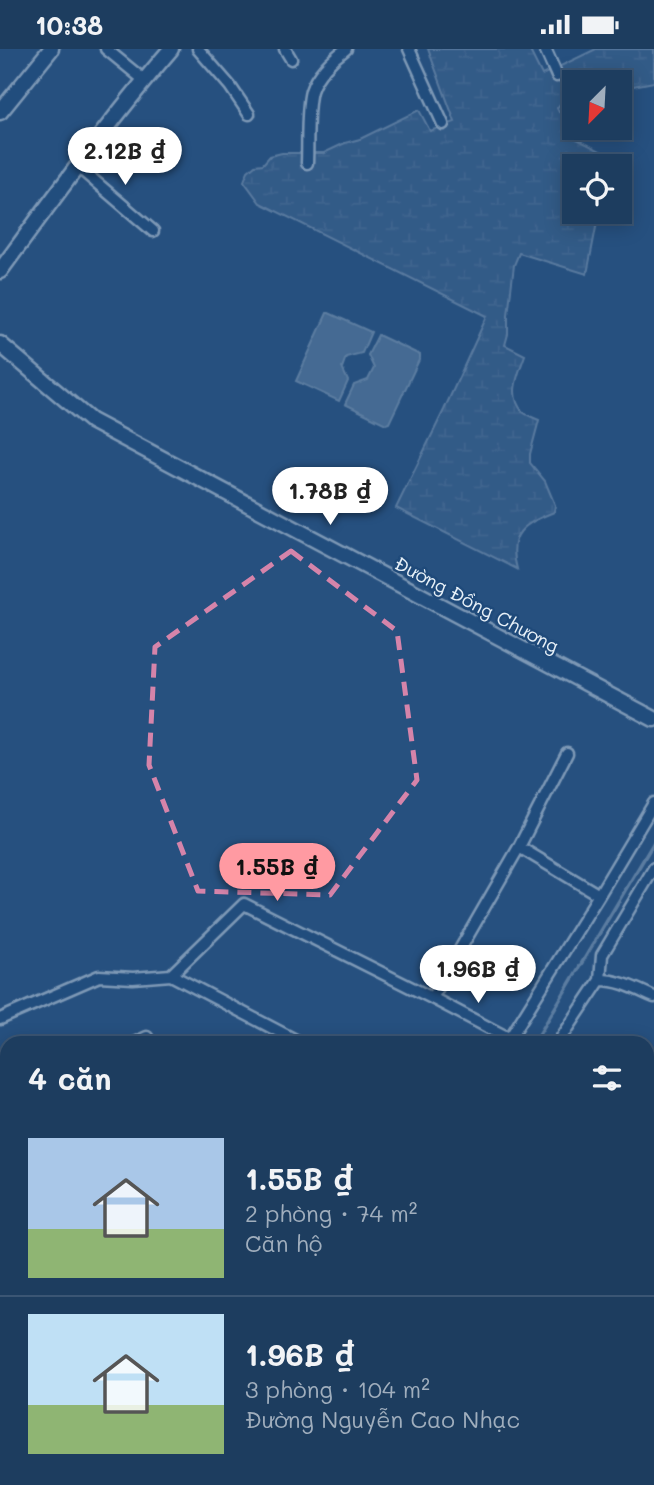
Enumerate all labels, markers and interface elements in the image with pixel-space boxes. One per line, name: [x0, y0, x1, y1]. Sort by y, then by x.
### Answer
text: 10:38: [35, 8, 103, 42]
north arrow: [562, 70, 632, 140]
map controls: [562, 70, 632, 224]
pin: 2.12B ₫: [60, 127, 190, 187]
text: 2.12B ₫: [84, 135, 166, 165]
button: locate: [562, 154, 632, 224]
pin: 1.78B ₫: [265, 468, 395, 527]
text: 1.78B ₫: [288, 475, 372, 505]
street label: Đường Đồng Chương: [390, 550, 564, 658]
pin: 1.55B ₫: [212, 843, 342, 903]
text: 1.55B ₫: [235, 851, 319, 881]
pin: 1.96B ₫: [413, 946, 543, 1005]
text: 1.96B ₫: [436, 953, 520, 983]
text: 4 căn: [28, 1058, 111, 1098]
icon: filters: [588, 1059, 626, 1097]
text: 1.55B ₫: [245, 1158, 354, 1198]
icon: home: [84, 1166, 168, 1250]
text: 2 phòng · 74 m²: [245, 1198, 417, 1228]
text: Căn hộ: [245, 1228, 322, 1258]
text: 1.96B ₫: [245, 1334, 355, 1374]
icon: home: [84, 1342, 168, 1426]
text: 3 phòng · 104 m²: [245, 1374, 430, 1404]
text: Đường Nguyễn Cao Nhạc: [245, 1404, 520, 1434]

